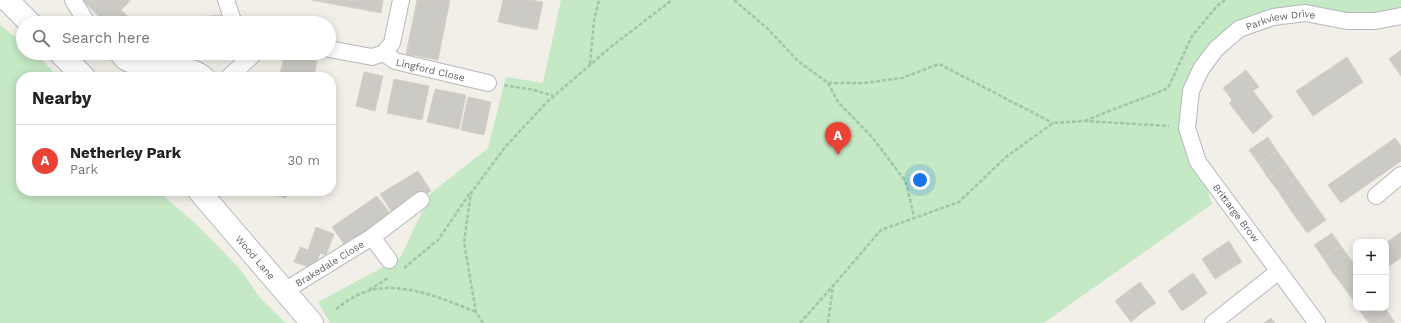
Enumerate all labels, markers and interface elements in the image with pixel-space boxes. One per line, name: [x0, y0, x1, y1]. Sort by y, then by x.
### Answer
street label: Parkview Drive: [1244, 8, 1317, 32]
search box: [16, 16, 336, 60]
icon: search: [30, 27, 52, 49]
text: Search here: [62, 29, 150, 47]
street label: Lingford Close: [395, 56, 466, 83]
text: Nearby: [32, 88, 91, 108]
pin: A: [825, 122, 851, 155]
text: Netherley Park: [70, 144, 181, 162]
text: A: [41, 153, 49, 168]
text: 30 m: [288, 153, 320, 168]
text: Park: [70, 162, 98, 177]
your location: [910, 170, 930, 190]
street label: Brittarge Brow: [1211, 182, 1262, 245]
street label: Wood Lane: [234, 233, 278, 282]
street label: Brakedale Close: [293, 238, 366, 289]
map controls: [1353, 239, 1389, 311]
button: +: [1353, 239, 1389, 275]
button: −: [1353, 275, 1389, 311]

